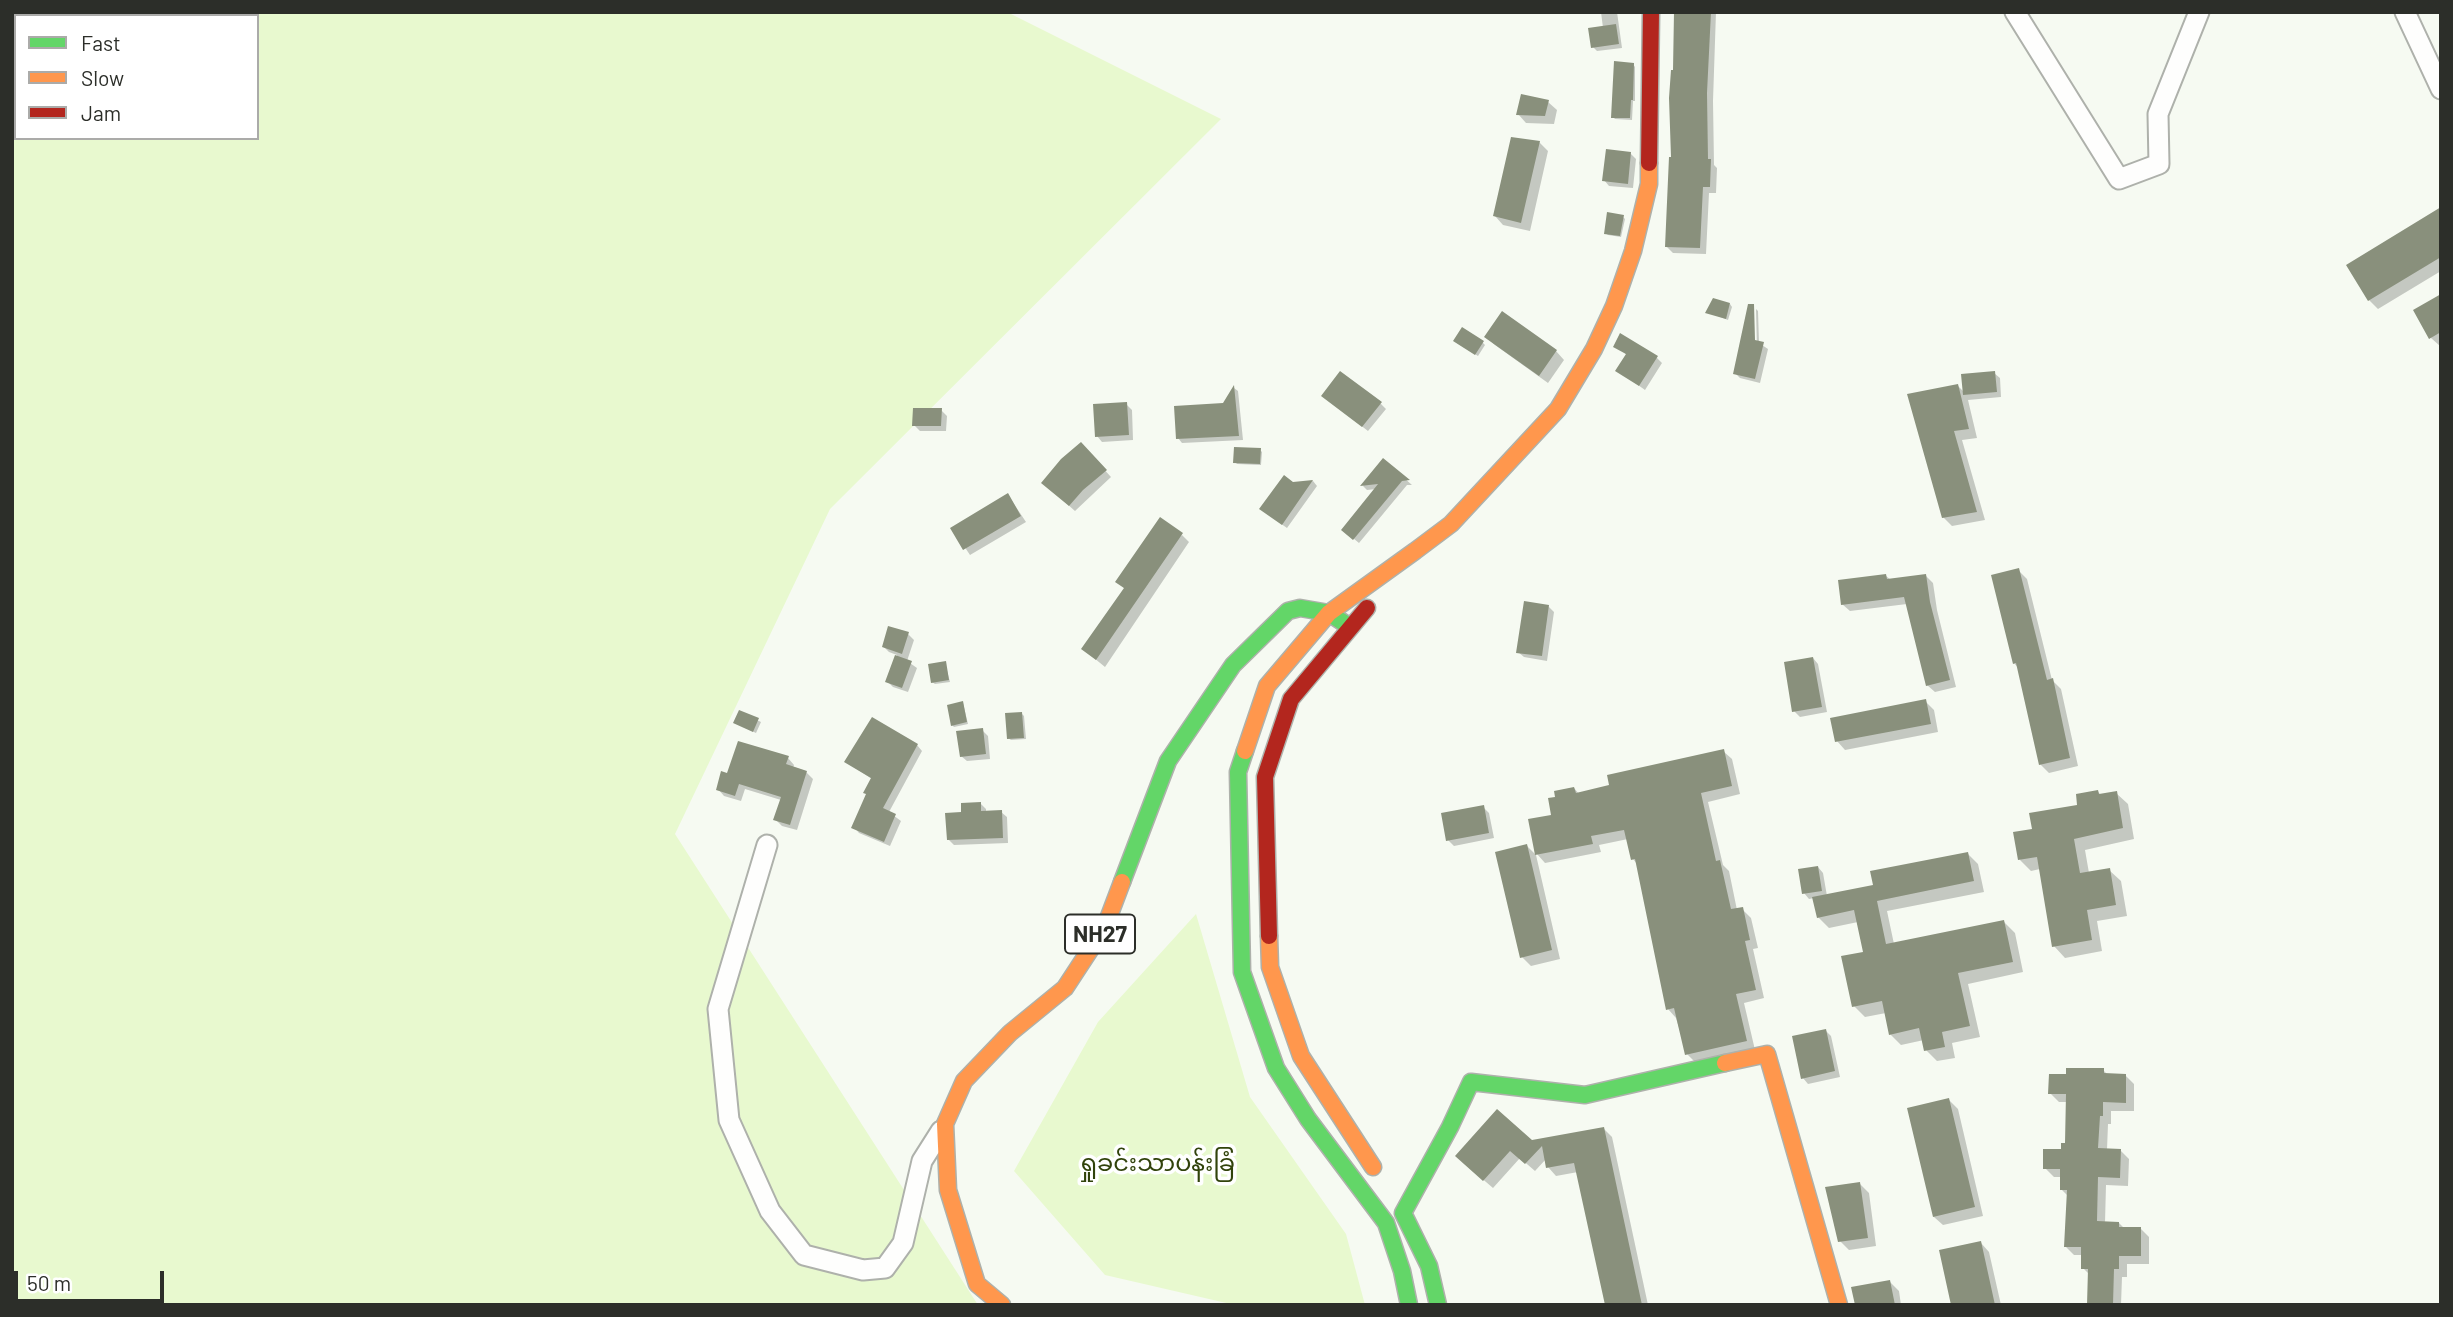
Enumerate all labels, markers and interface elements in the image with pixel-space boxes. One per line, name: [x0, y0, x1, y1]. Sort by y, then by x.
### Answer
legend: [14, 14, 259, 140]
text: Fast: [81, 30, 121, 55]
text: Slow: [81, 65, 124, 90]
text: Jam: [81, 100, 121, 125]
road number: NH27: [1065, 914, 1135, 953]
park label: ရှုခင်းသာပန်းခြံ: [1079, 1149, 1235, 1177]
scale bar: [18, 1258, 168, 1302]
text: 50 m: [27, 1270, 71, 1295]

